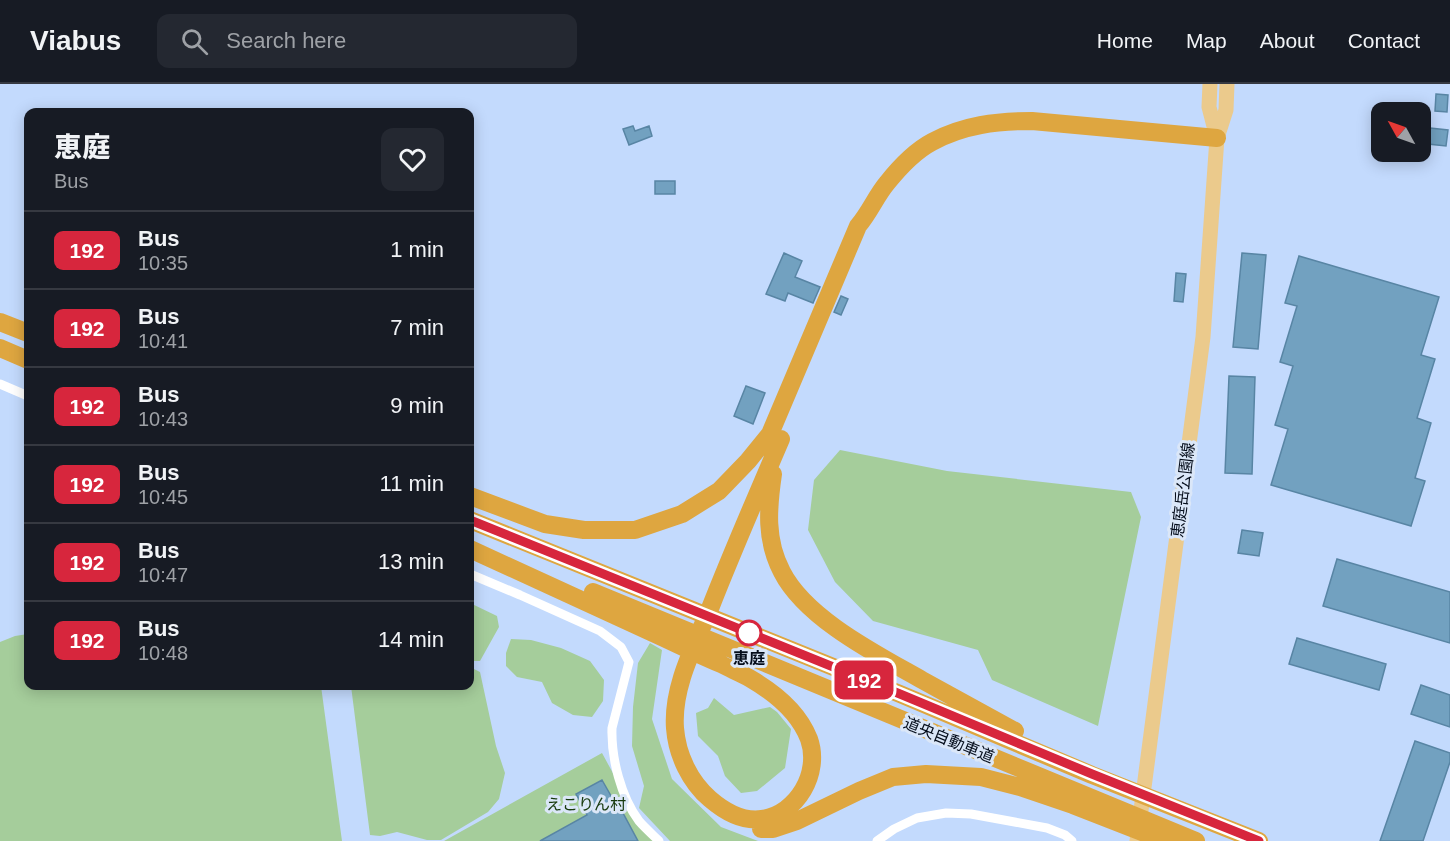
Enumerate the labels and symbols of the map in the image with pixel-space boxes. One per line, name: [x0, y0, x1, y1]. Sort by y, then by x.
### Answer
north arrow: [1371, 102, 1431, 162]
street label: 恵庭岳公園線: [1169, 441, 1197, 539]
marker: 恵庭: [736, 620, 762, 646]
place label: 恵庭: [733, 650, 765, 667]
line badge: 192: [830, 660, 898, 700]
street label: 道央自動車道: [901, 714, 997, 766]
park label: えこりん村: [546, 796, 626, 813]

